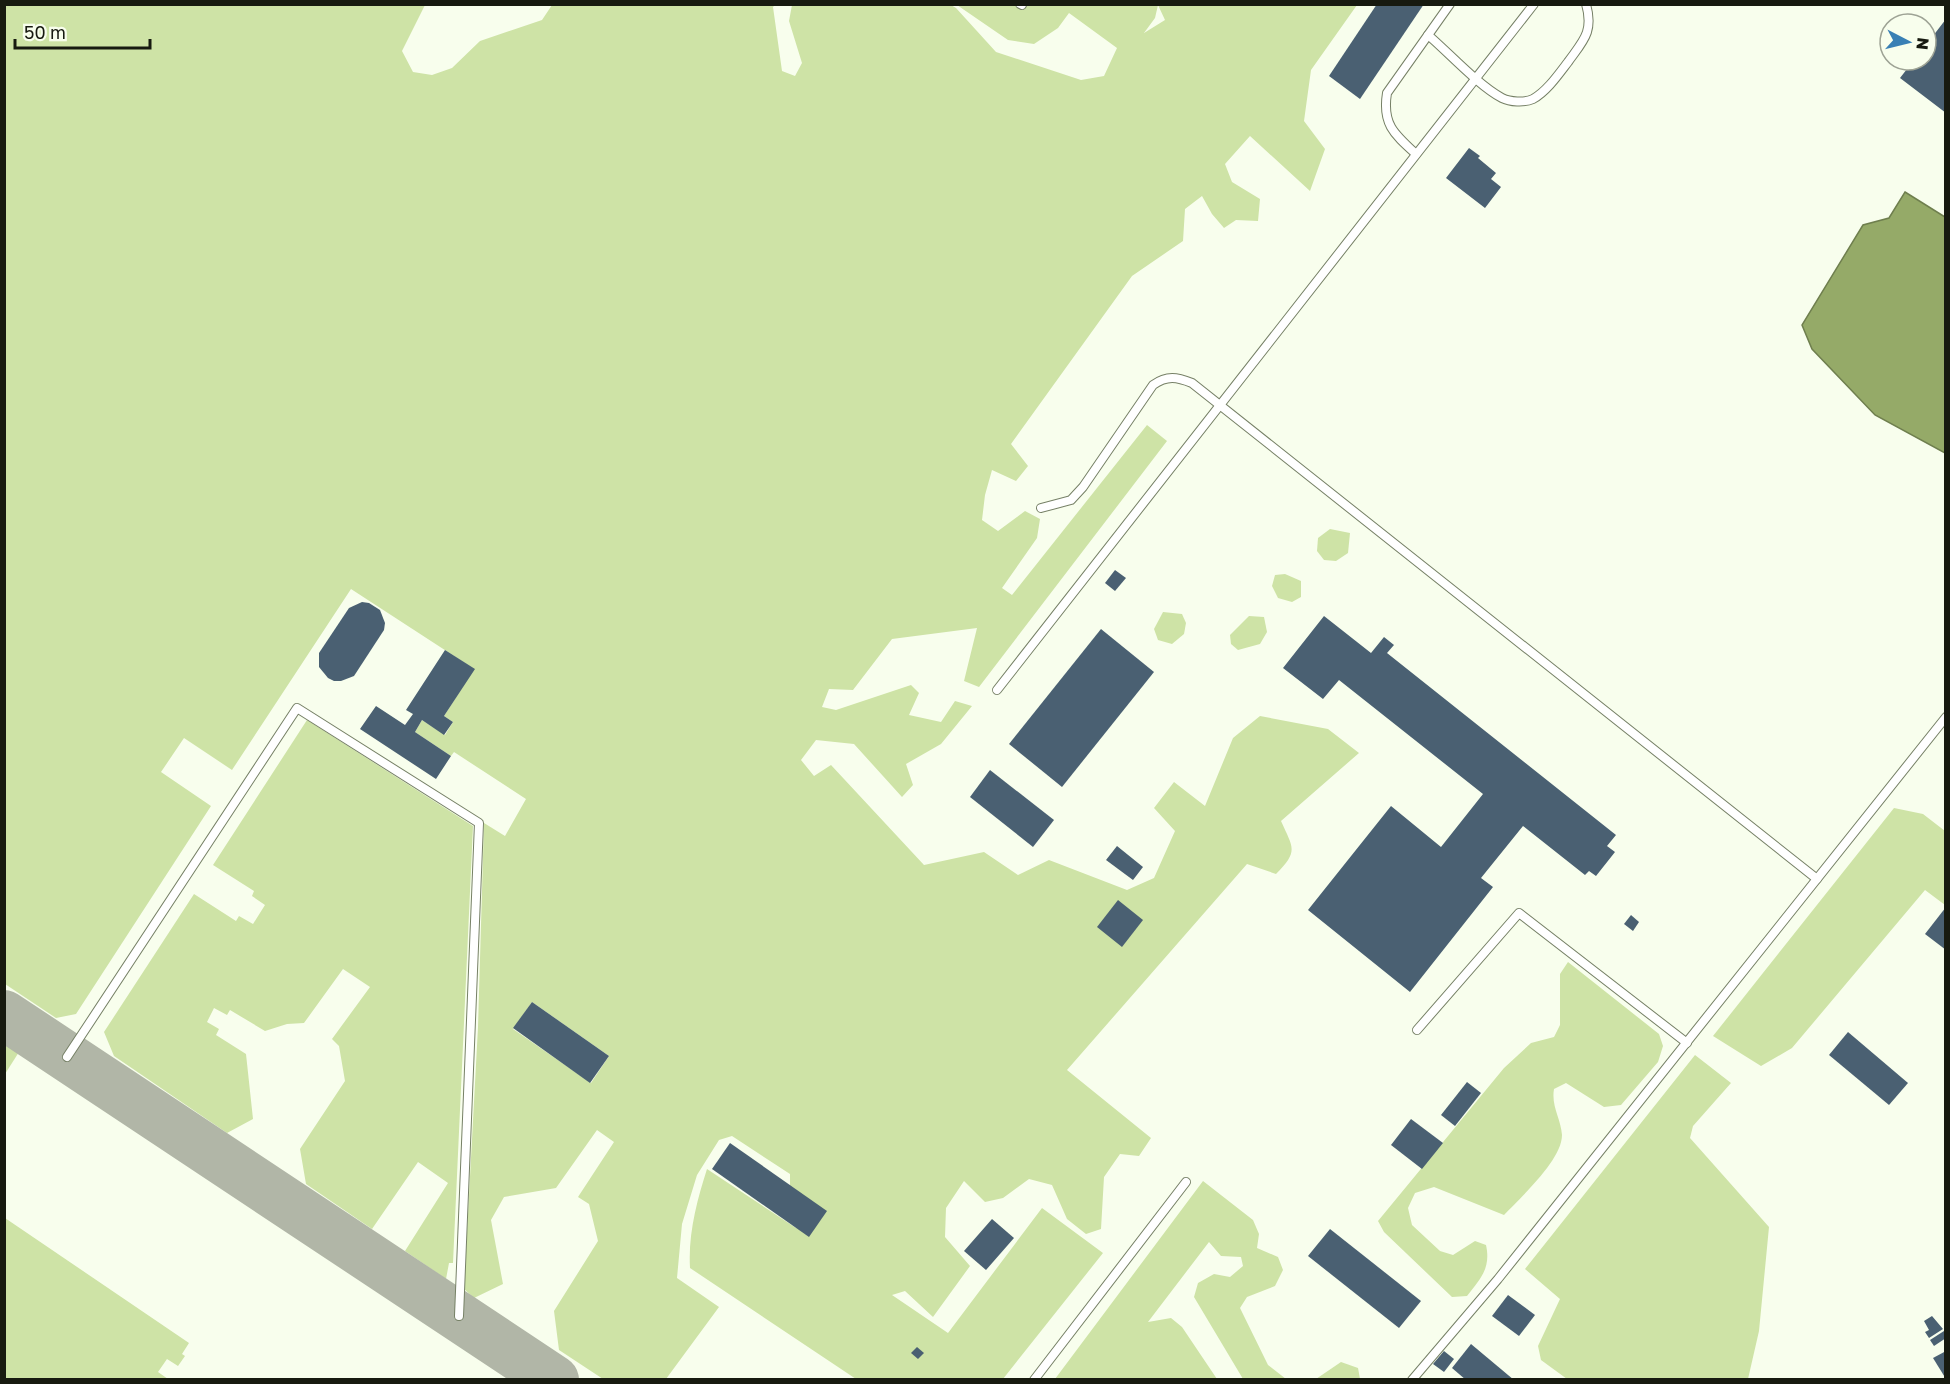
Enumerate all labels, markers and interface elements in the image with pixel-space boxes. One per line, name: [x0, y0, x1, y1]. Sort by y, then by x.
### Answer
scale bar: [15, 12, 150, 50]
north arrow: [1878, 12, 1938, 72]
text: 50 m: [24, 21, 66, 43]
text: N: [1912, 37, 1934, 51]

